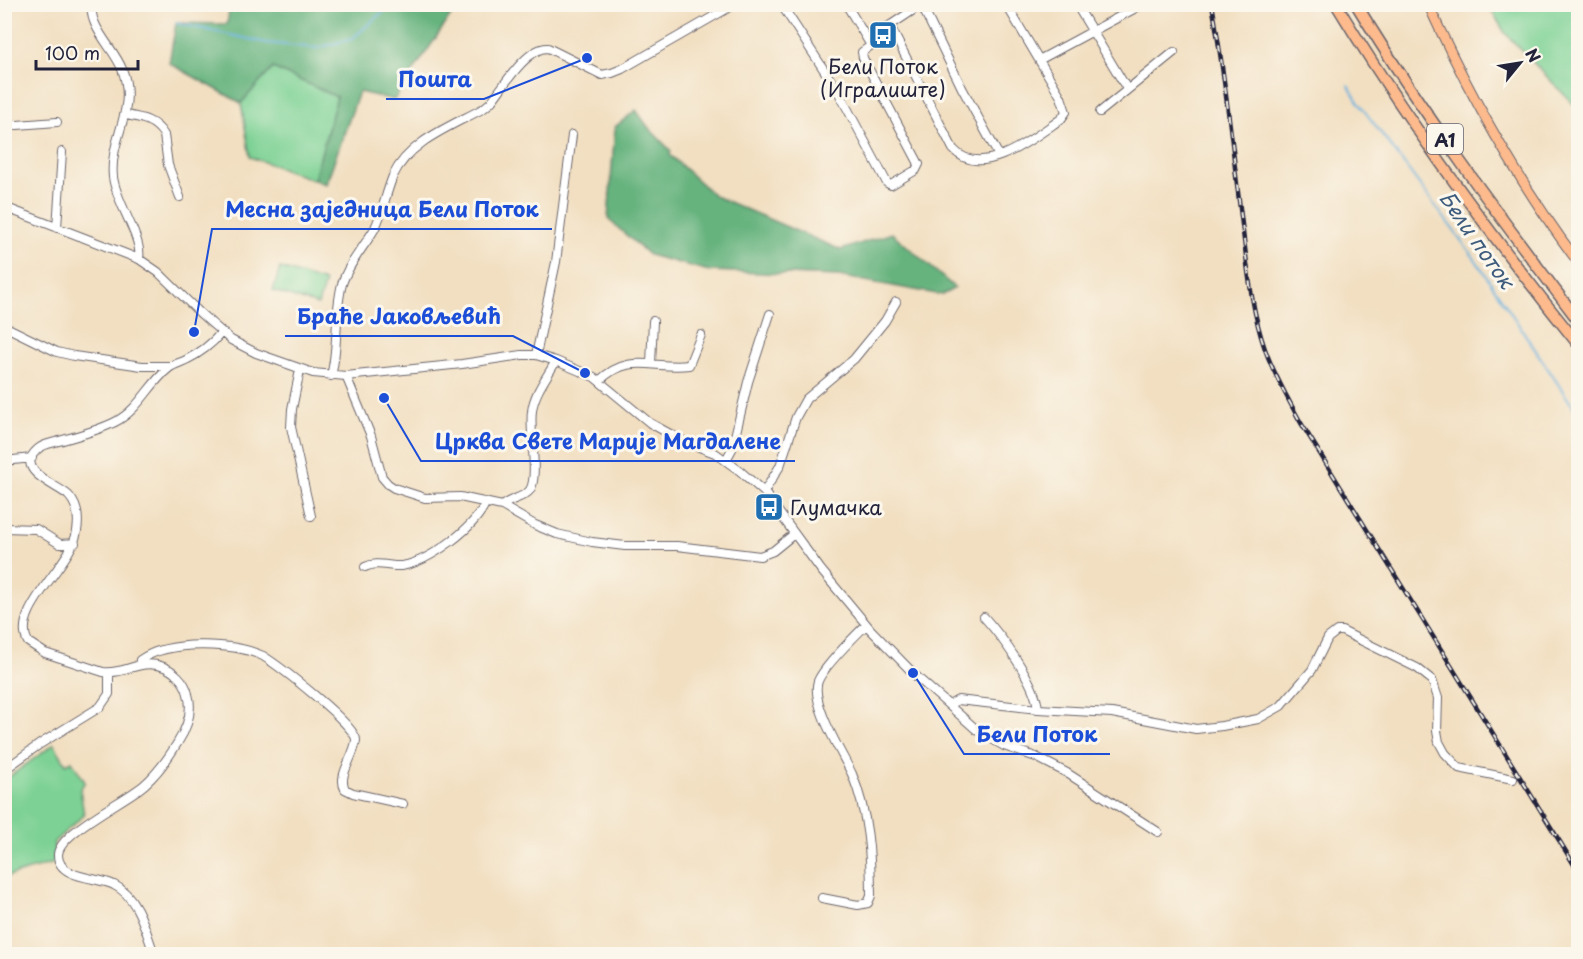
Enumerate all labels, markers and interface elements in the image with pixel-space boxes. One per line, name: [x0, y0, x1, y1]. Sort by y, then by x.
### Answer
bus stop icon: Бели Поток (Игралиште): [867, 19, 899, 51]
scale bar: [36, 33, 138, 71]
north arrow: [1490, 33, 1550, 93]
text: 100 m: [45, 39, 100, 66]
text: N: [1520, 44, 1547, 66]
place label: Бели Поток (Игралиште): [820, 51, 946, 104]
callout: Пошта: [386, 60, 484, 99]
text: Пошта: [398, 62, 472, 94]
road number: A1: [1427, 124, 1463, 154]
water label: Бели поток: [1433, 184, 1524, 295]
callout: Месна заједница Бели Поток: [212, 190, 552, 229]
text: Месна заједница Бели Поток: [225, 192, 539, 224]
callout: Браће Јаковљевић: [285, 297, 513, 336]
text: Браће Јаковљевић: [297, 299, 501, 331]
callout: Црква Свете Марије Магдалене: [421, 422, 795, 461]
text: Црква Свете Марије Магдалене: [435, 424, 781, 456]
bus stop icon: Глумачка: [753, 491, 785, 523]
place label: Глумачка: [790, 492, 882, 522]
callout: Бели Поток: [964, 715, 1110, 754]
text: Бели Поток: [977, 717, 1098, 749]

